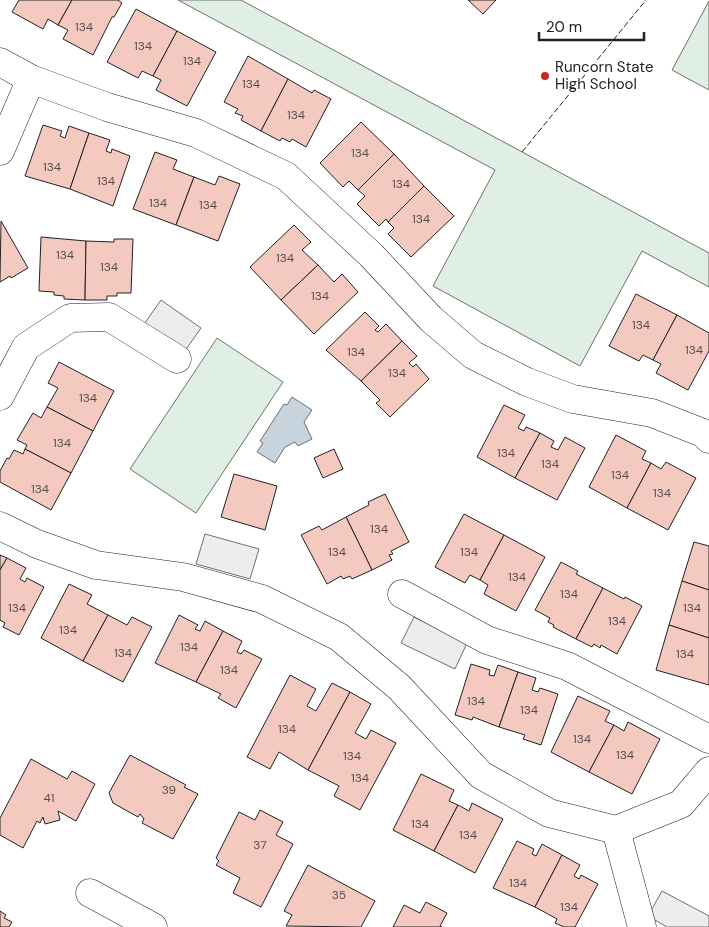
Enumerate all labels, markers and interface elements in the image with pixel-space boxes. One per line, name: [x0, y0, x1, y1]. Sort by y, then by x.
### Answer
scale bar: [539, 10, 644, 42]
text: 20 m: [546, 17, 582, 37]
house number: 134: [75, 19, 93, 35]
house number: 134: [134, 38, 152, 54]
house number: 134: [183, 53, 201, 69]
place label: Runcorn State High School: [555, 57, 653, 94]
marker: Runcorn State High School: [539, 70, 551, 82]
house number: 134: [242, 76, 260, 92]
house number: 134: [287, 107, 305, 123]
house number: 134: [351, 145, 369, 161]
house number: 134: [43, 159, 61, 175]
house number: 134: [97, 173, 115, 189]
house number: 134: [392, 176, 410, 192]
house number: 134: [149, 195, 167, 211]
house number: 134: [199, 197, 217, 213]
house number: 134: [412, 211, 430, 227]
house number: 134: [56, 247, 74, 263]
house number: 134: [276, 250, 294, 266]
house number: 134: [100, 259, 118, 275]
house number: 134: [311, 288, 329, 304]
house number: 134: [632, 317, 650, 333]
house number: 134: [685, 342, 703, 358]
house number: 134: [347, 344, 365, 360]
house number: 134: [388, 365, 406, 381]
house number: 134: [79, 390, 97, 406]
house number: 134: [53, 435, 71, 451]
house number: 134: [497, 445, 515, 461]
house number: 134: [541, 456, 559, 472]
house number: 134: [611, 467, 629, 483]
house number: 134: [31, 481, 49, 497]
house number: 134: [653, 485, 671, 501]
house number: 134: [370, 521, 388, 537]
house number: 134: [328, 544, 346, 560]
house number: 134: [460, 544, 478, 560]
house number: 134: [508, 569, 526, 585]
house number: 134: [560, 586, 578, 602]
house number: 134: [8, 600, 26, 616]
house number: 134: [683, 600, 701, 616]
house number: 134: [608, 613, 626, 629]
house number: 134: [59, 622, 77, 638]
house number: 134: [180, 639, 198, 655]
house number: 134: [114, 645, 132, 661]
house number: 134: [676, 646, 694, 662]
house number: 134: [220, 662, 238, 678]
house number: 134: [467, 693, 485, 709]
house number: 134: [520, 702, 538, 718]
house number: 134: [278, 721, 296, 737]
house number: 134: [573, 731, 591, 747]
house number: 134: [616, 747, 634, 763]
house number: 134: [343, 748, 361, 764]
house number: 134: [351, 770, 369, 786]
house number: 39: [162, 782, 176, 798]
house number: 41: [43, 790, 55, 806]
house number: 134: [411, 816, 429, 832]
house number: 134: [459, 827, 477, 843]
house number: 37: [253, 837, 267, 853]
house number: 134: [509, 875, 527, 891]
house number: 35: [332, 887, 346, 903]
house number: 134: [560, 899, 578, 915]

